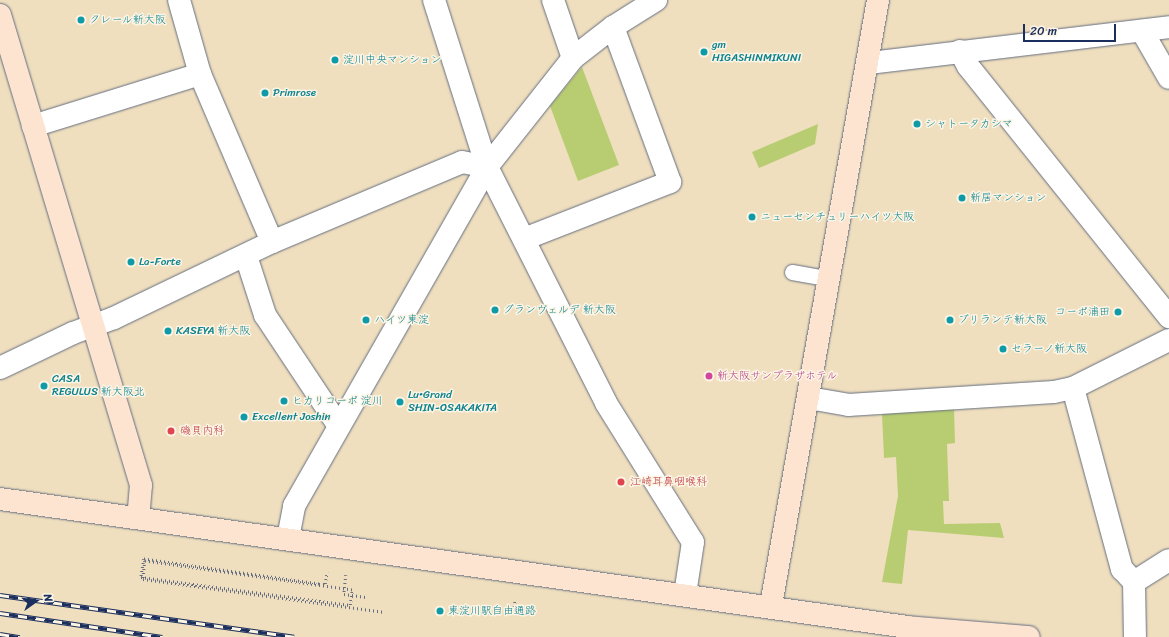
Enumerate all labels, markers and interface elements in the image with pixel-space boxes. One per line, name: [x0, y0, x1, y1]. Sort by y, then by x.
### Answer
place label: クレール新大阪: [89, 13, 166, 27]
marker: クレール新大阪: [76, 15, 86, 25]
scale bar: [1025, 16, 1118, 42]
text: 20 m: [1030, 20, 1057, 42]
place label: gm HIGASHINMIKUNI: [712, 39, 801, 65]
marker: gm HIGASHINMIKUNI: [699, 47, 709, 57]
place label: 淀川中央マンション: [343, 53, 442, 67]
marker: 淀川中央マンション: [330, 55, 340, 65]
place label: Primrose: [273, 86, 316, 100]
marker: Primrose: [260, 88, 270, 98]
place label: シャトータカシマ: [925, 117, 1013, 131]
marker: シャトータカシマ: [912, 119, 922, 129]
place label: 新居マンション: [970, 191, 1047, 205]
marker: 新居マンション: [957, 193, 967, 203]
place label: ニューセンチュリーハイツ大阪: [760, 210, 914, 224]
marker: ニューセンチュリーハイツ大阪: [747, 212, 757, 222]
place label: La-Forte: [139, 255, 181, 269]
marker: La-Forte: [126, 257, 136, 267]
place label: グランヴェルデ 新大阪: [503, 303, 616, 317]
marker: グランヴェルデ 新大阪: [490, 305, 500, 315]
place label: コーポ浦田: [1055, 305, 1110, 319]
marker: コーポ浦田: [1113, 307, 1123, 317]
place label: ハイツ東淀: [374, 313, 429, 327]
place label: ブリランテ新大阪: [958, 313, 1046, 327]
marker: ハイツ東淀: [361, 315, 371, 325]
marker: ブリランテ新大阪: [945, 315, 955, 325]
place label: KASEYA 新大阪: [176, 324, 250, 338]
marker: KASEYA 新大阪: [163, 326, 173, 336]
place label: セラーノ新大阪: [1011, 342, 1088, 356]
marker: セラーノ新大阪: [998, 344, 1008, 354]
place label: 新大阪サンプラザホテル: [717, 369, 838, 383]
marker: 新大阪サンプラザホテル: [704, 371, 714, 381]
place label: CASA REGULUS 新大阪北: [52, 373, 145, 399]
marker: CASA REGULUS 新大阪北: [39, 381, 49, 391]
place label: Lu•Grand SHIN-OSAKAKITA: [408, 389, 497, 415]
place label: ヒカリコーポ 淀川: [292, 394, 383, 408]
marker: ヒカリコーポ 淀川: [279, 396, 289, 406]
marker: Lu•Grand SHIN-OSAKAKITA: [395, 397, 405, 407]
place label: Excellent Joshin: [252, 410, 331, 424]
marker: Excellent Joshin: [239, 412, 249, 422]
place label: 磯貝内科: [180, 424, 224, 438]
marker: 磯貝内科: [165, 425, 177, 437]
place label: 江崎耳鼻咽喉科: [630, 475, 707, 489]
marker: 江崎耳鼻咽喉科: [615, 476, 627, 488]
north arrow: [16, 581, 56, 621]
text: N: [38, 592, 58, 604]
place label: 東淀川駅自由通路: [448, 604, 536, 618]
marker: 東淀川駅自由通路: [435, 606, 445, 616]

